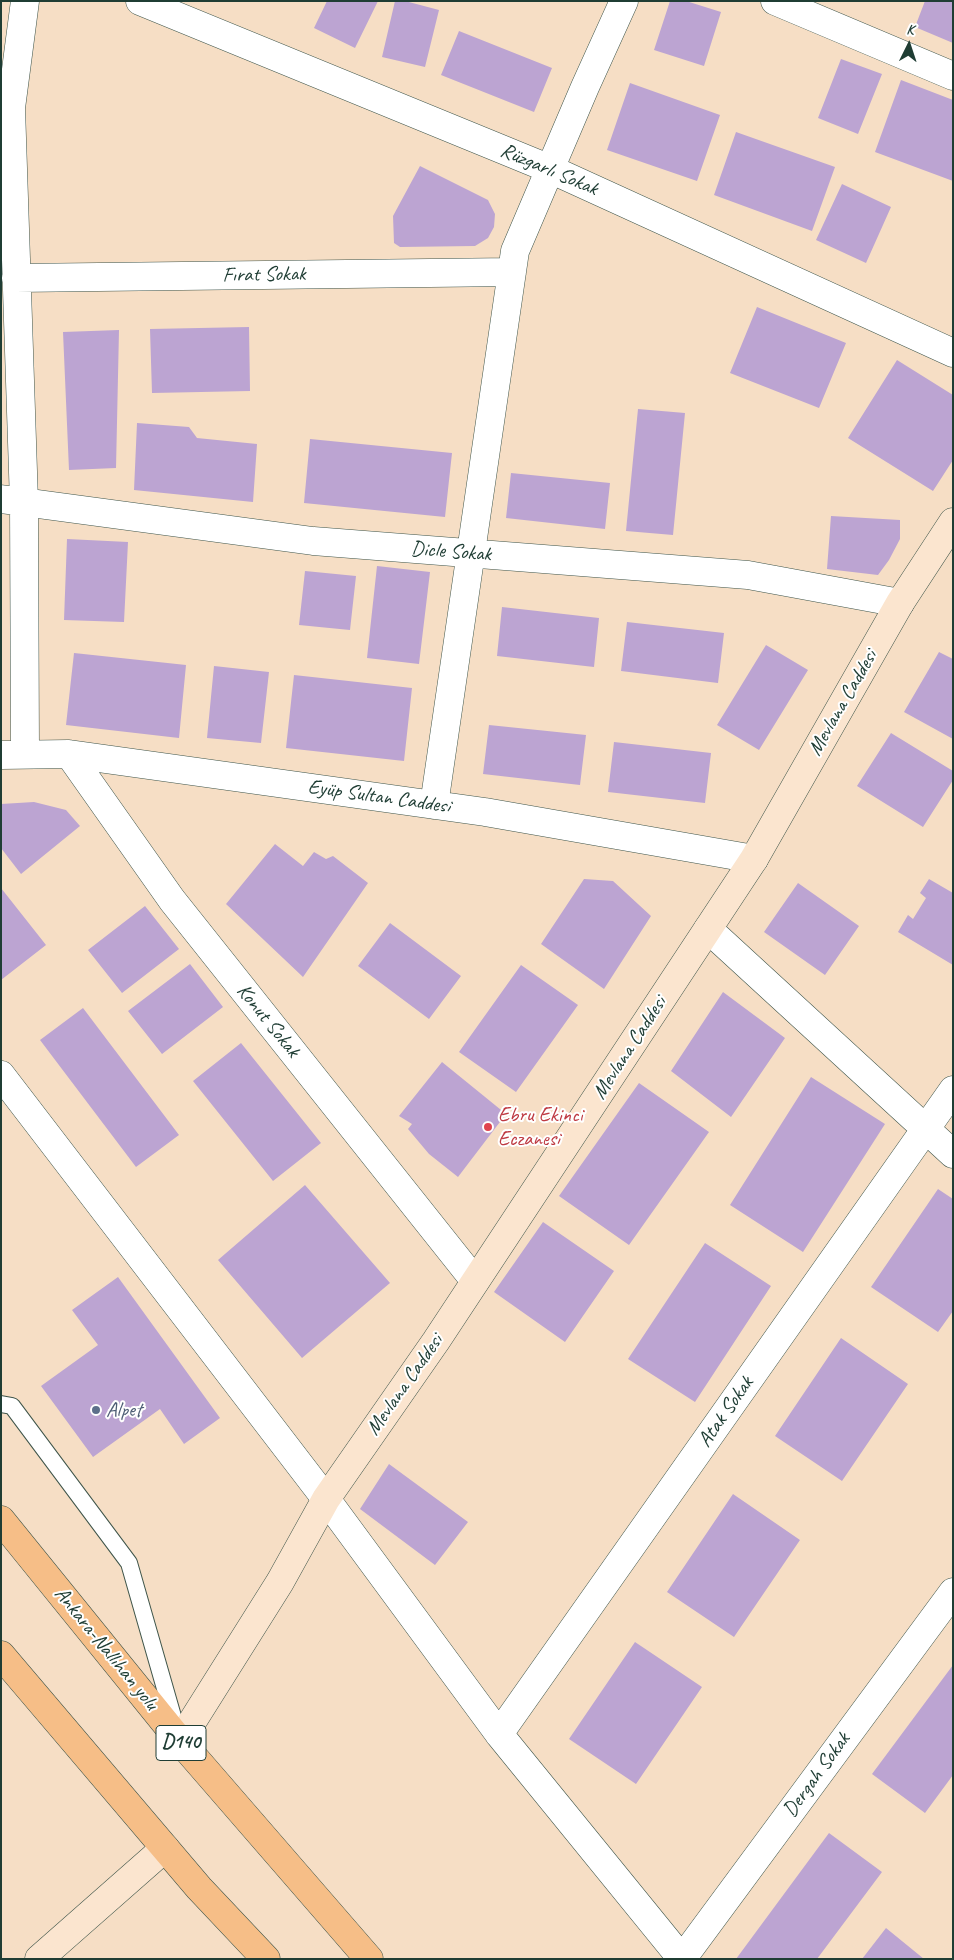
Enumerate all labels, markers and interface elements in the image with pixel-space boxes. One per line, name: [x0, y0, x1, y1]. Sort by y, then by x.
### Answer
north arrow: [884, 20, 934, 70]
text: K: [906, 21, 914, 38]
street label: Rüzgarlı Sokak: [496, 138, 602, 202]
street label: Fırat Sokak: [222, 262, 306, 288]
street label: Dicle Sokak: [410, 537, 492, 567]
street label: Mevlana Caddesi: [803, 646, 883, 760]
street label: Eyüp Sultan Caddesi: [306, 775, 452, 819]
street label: Konut Sokak: [231, 979, 305, 1063]
street label: Mevlana Caddesi: [587, 992, 673, 1104]
place label: Ebru Ekinci Eczanesi: [498, 1102, 583, 1152]
marker: Ebru Ekinci Eczanesi: [482, 1121, 494, 1133]
street label: Mevlana Caddesi: [361, 1330, 449, 1440]
street label: Atak Sokak: [693, 1372, 759, 1452]
place label: Alpet: [106, 1397, 142, 1423]
marker: Alpet: [90, 1404, 102, 1416]
street label: Ankara-Nallıhan yolu: [49, 1582, 163, 1716]
road number: D140: [156, 1726, 206, 1760]
street label: Dergah Sokak: [778, 1728, 856, 1822]

